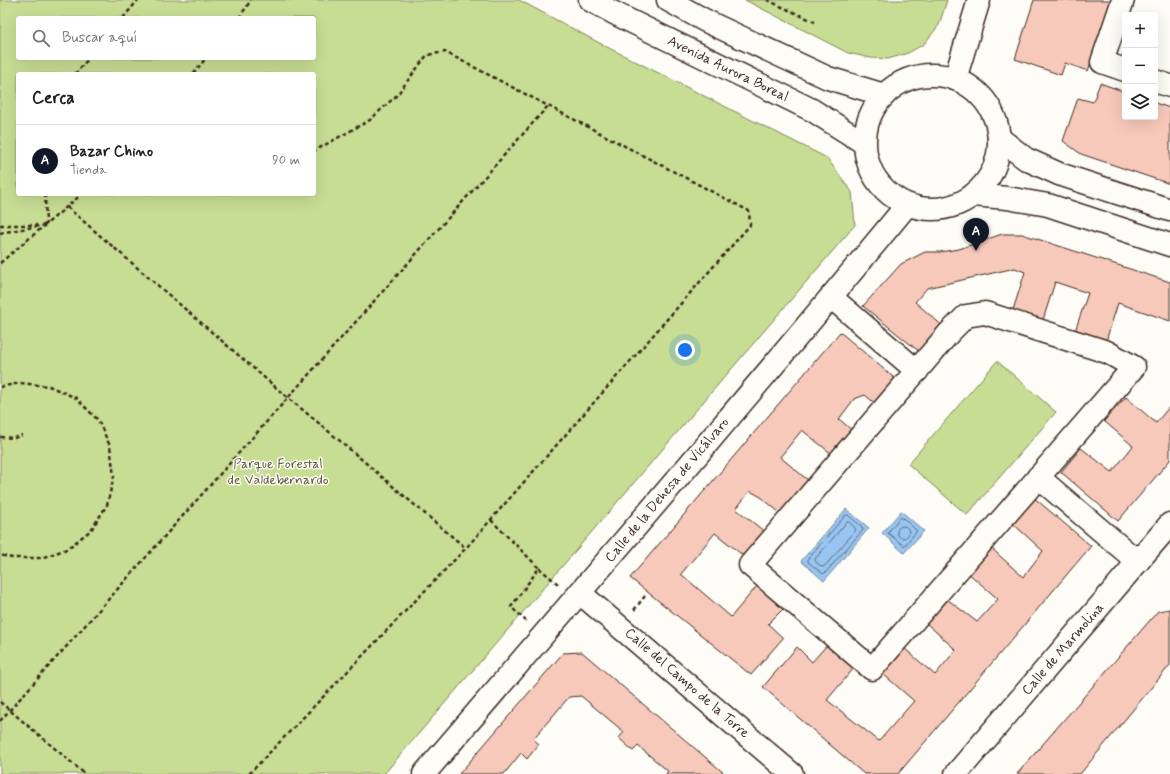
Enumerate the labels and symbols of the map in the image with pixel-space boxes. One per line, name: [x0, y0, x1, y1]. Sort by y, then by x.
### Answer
street label: Avenida Aurora Boreal: [664, 32, 792, 106]
pin: A: [963, 218, 989, 251]
your location: [675, 340, 695, 360]
street label: Calle de la Dehesa de Vicálvaro: [601, 414, 733, 566]
park label: Parque Forestal de Valdebernardo: [227, 455, 329, 489]
street label: Calle de Marmolina: [1018, 599, 1108, 699]
street label: Calle del Campo de la Torre: [621, 624, 753, 742]

